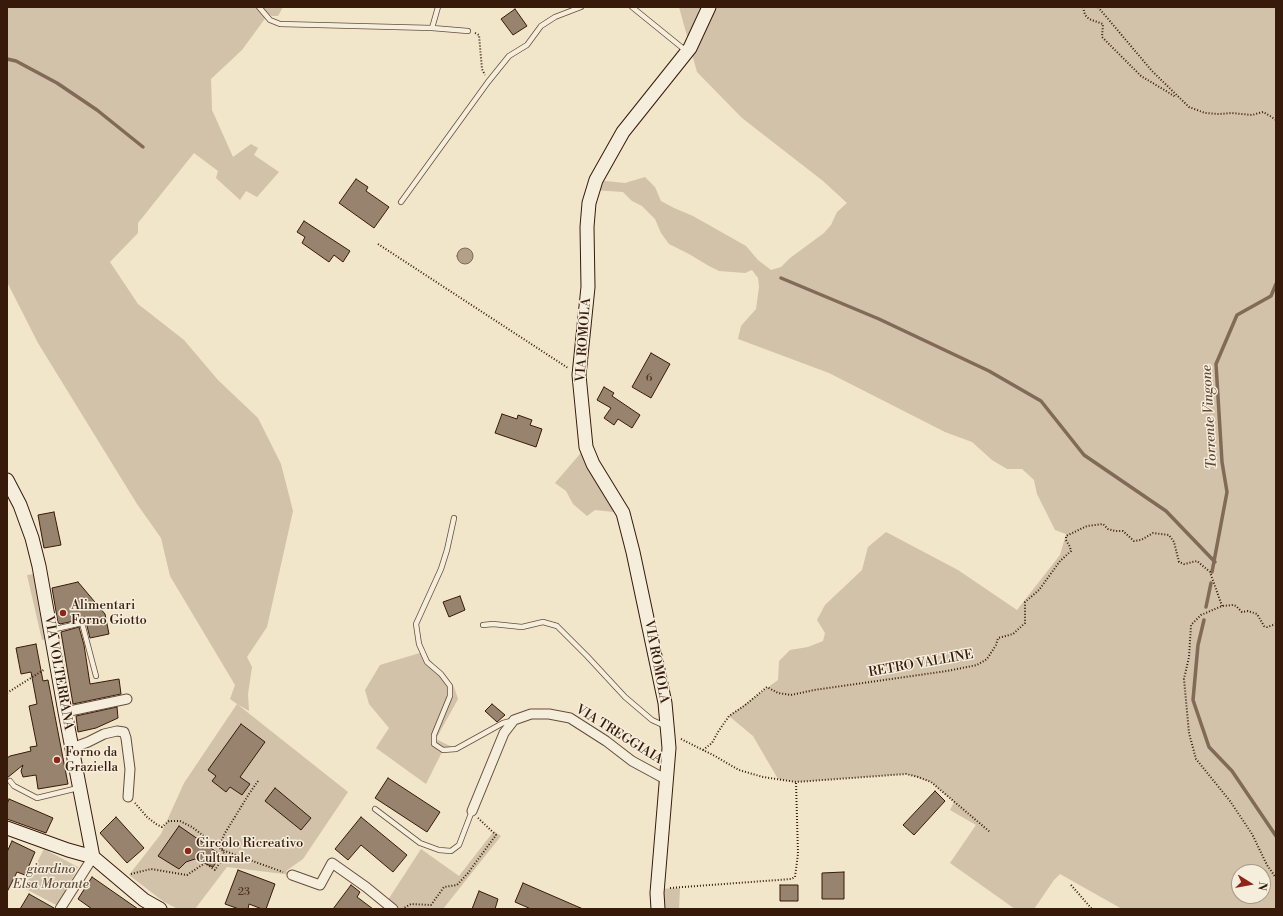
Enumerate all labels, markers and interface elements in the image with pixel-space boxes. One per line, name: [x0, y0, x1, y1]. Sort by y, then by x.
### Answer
street label: VIA ROMOLA: [573, 297, 595, 383]
water label: Torrente Vingone: [1199, 364, 1221, 470]
house number: 6: [646, 371, 652, 385]
place label: Alimentari Forno Giotto: [71, 598, 147, 629]
marker: Alimentari Forno Giotto: [58, 608, 68, 618]
street label: VIA VOLTERRANA: [40, 615, 76, 731]
street label: VIA ROMOLA: [640, 619, 672, 705]
street label: RETRO VALLINE: [867, 647, 975, 681]
street label: VIA TREGGIAIA: [573, 702, 665, 768]
place label: Forno da Graziella: [65, 745, 118, 776]
marker: Forno da Graziella: [52, 755, 62, 765]
place label: Circolo Ricreativo Culturale: [196, 836, 303, 867]
marker: Circolo Ricreativo Culturale: [183, 846, 193, 856]
park label: giardino Elsa Morante: [13, 862, 89, 893]
north arrow: [1231, 864, 1271, 904]
text: N: [1254, 880, 1270, 892]
house number: 23: [238, 885, 250, 899]

